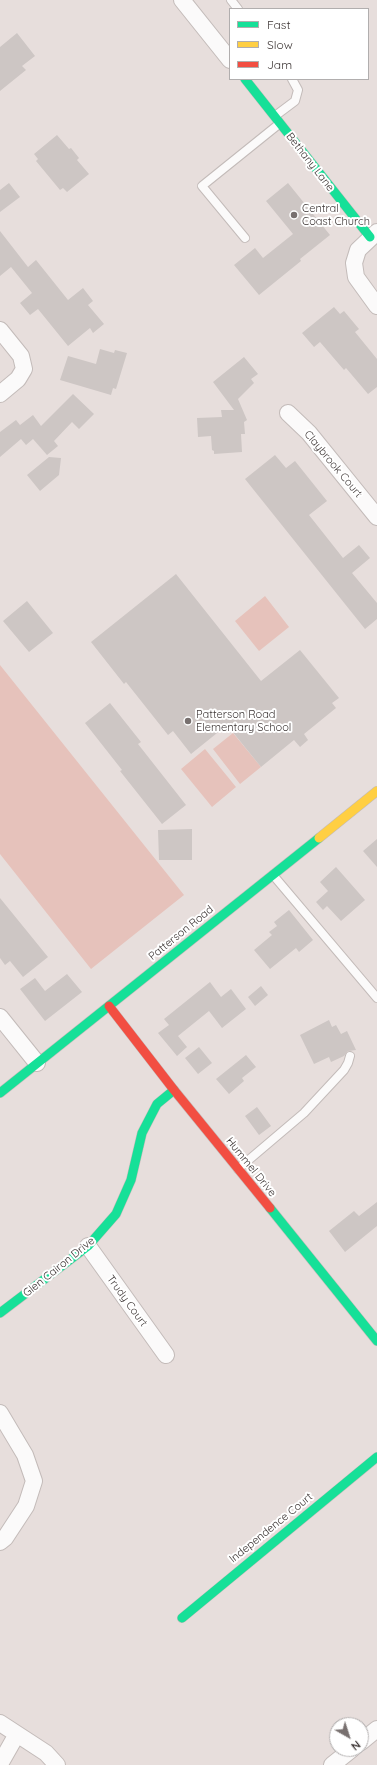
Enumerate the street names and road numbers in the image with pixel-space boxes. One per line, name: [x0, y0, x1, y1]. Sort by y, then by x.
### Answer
street label: Bethany Lane: [283, 130, 337, 194]
street label: Claybrook Court: [301, 428, 365, 500]
street label: Patterson Road: [146, 903, 216, 963]
street label: Hummel Drive: [223, 1135, 279, 1199]
street label: Glen Cairon Drive: [21, 1234, 97, 1300]
street label: Trudy Court: [104, 1273, 150, 1329]
street label: Independence Court: [227, 1490, 315, 1566]

